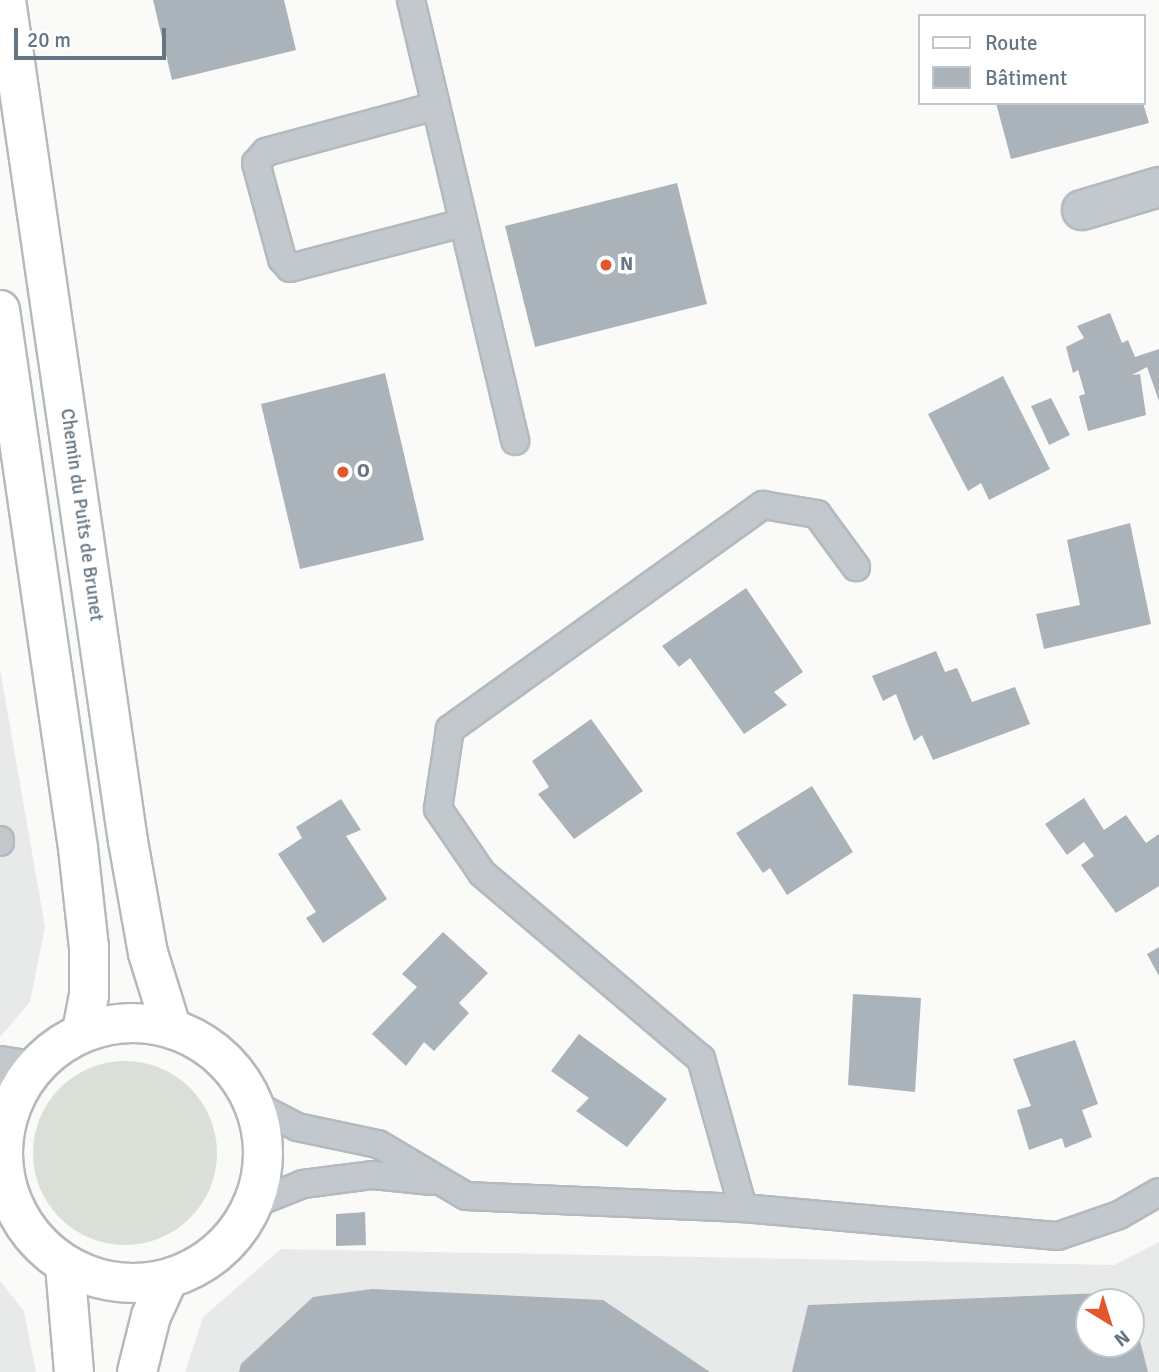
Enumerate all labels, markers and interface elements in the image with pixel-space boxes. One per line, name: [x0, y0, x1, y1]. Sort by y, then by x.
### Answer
scale bar: [18, 14, 170, 58]
legend: [918, 14, 1145, 105]
text: 20 m: [27, 27, 71, 53]
text: Route: [985, 30, 1037, 56]
text: Bâtiment: [985, 65, 1067, 91]
place label: N: [620, 254, 633, 276]
marker: N: [598, 257, 614, 273]
street label: Chemin du Puits de Brunet: [55, 407, 107, 623]
place label: O: [357, 461, 370, 483]
marker: O: [335, 464, 351, 480]
north arrow: [1075, 1288, 1145, 1358]
text: N: [1109, 1324, 1134, 1351]

